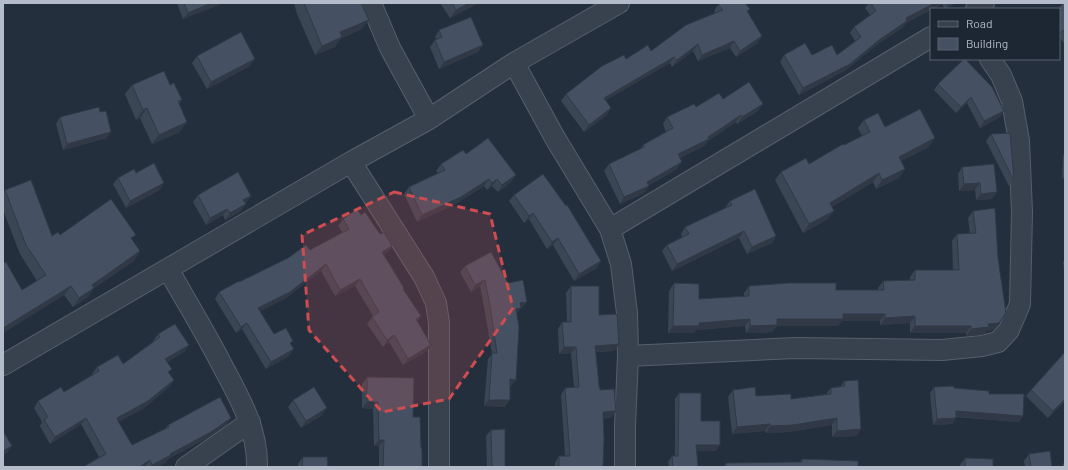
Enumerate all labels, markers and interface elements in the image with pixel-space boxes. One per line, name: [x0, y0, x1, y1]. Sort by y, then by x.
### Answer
legend: [930, 8, 1060, 60]
text: Road: [966, 16, 993, 30]
text: Building: [966, 36, 1008, 50]

